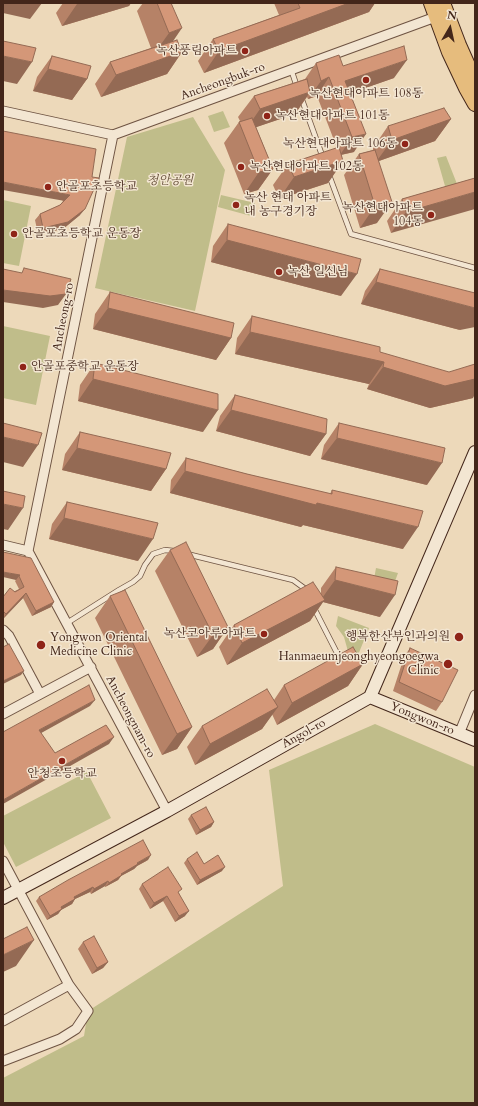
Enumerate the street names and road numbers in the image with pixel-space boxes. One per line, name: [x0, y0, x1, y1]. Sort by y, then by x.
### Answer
street label: Ancheongbuk-ro: [179, 60, 267, 104]
street label: Ancheong-ro: [50, 282, 78, 352]
street label: Ancheongnam-ro: [102, 673, 158, 761]
street label: Yongwon-ro: [388, 700, 456, 738]
street label: Angol-ro: [280, 716, 328, 752]

